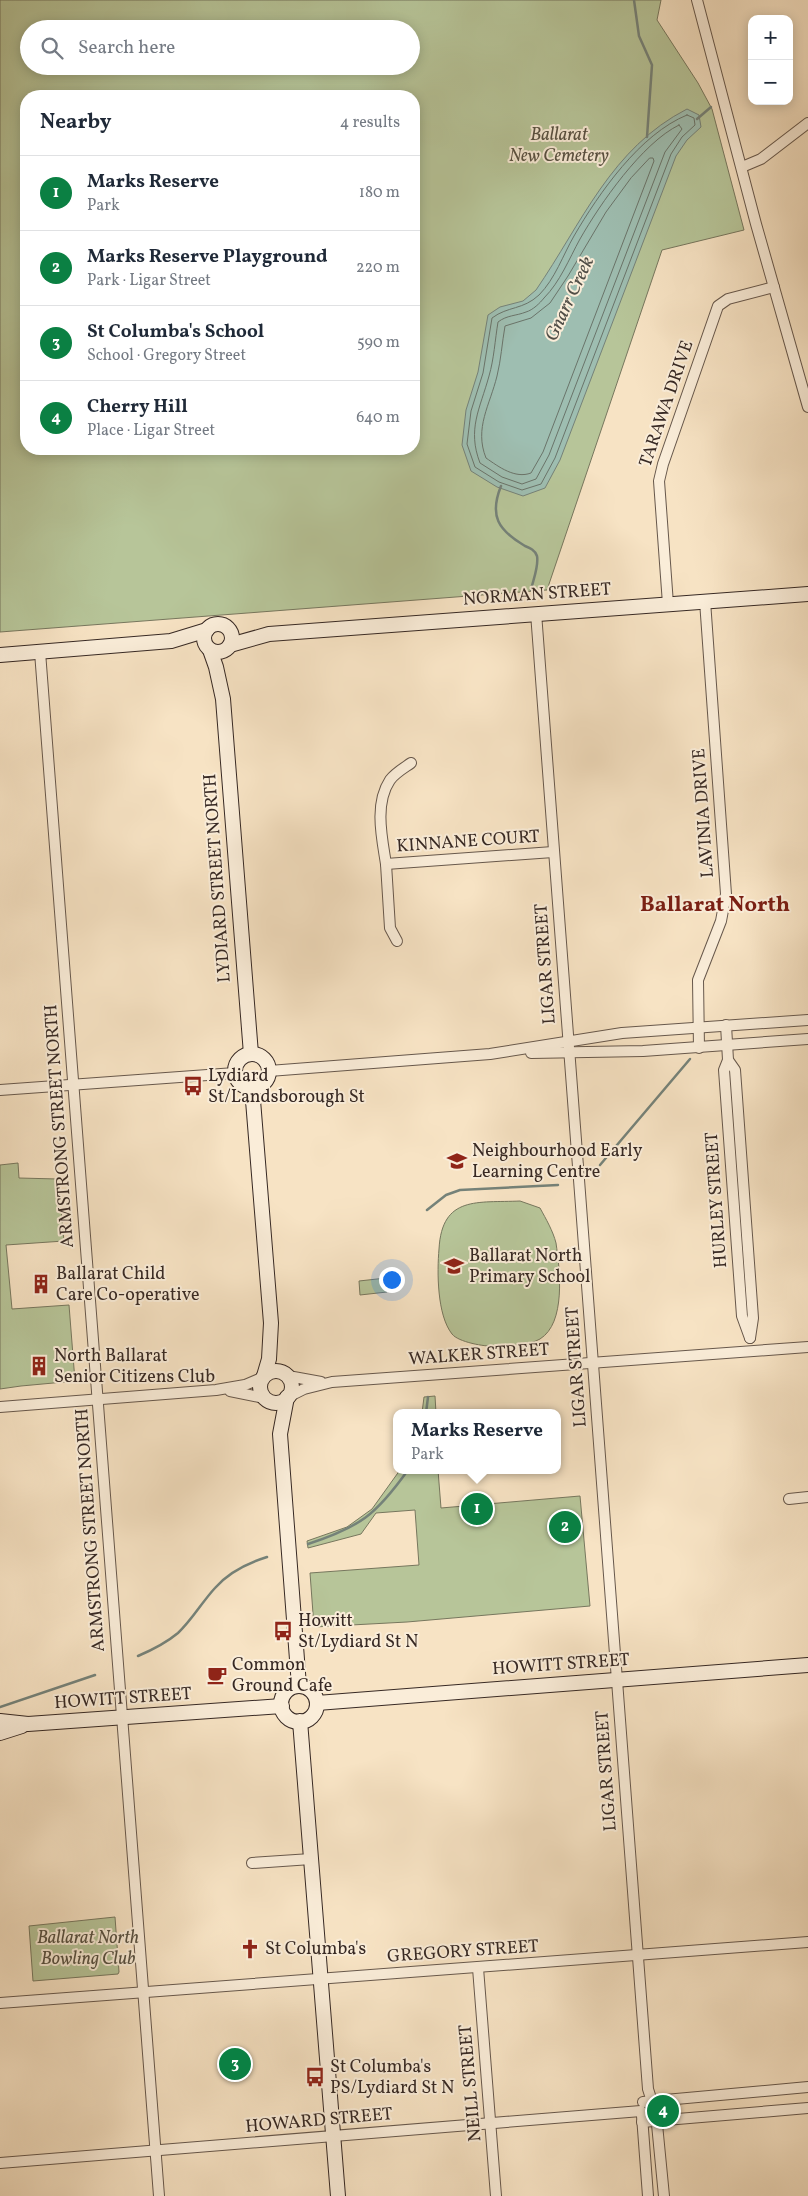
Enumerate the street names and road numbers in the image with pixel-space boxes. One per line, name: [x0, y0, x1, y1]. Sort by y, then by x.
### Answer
street label: TARAWA DRIVE: [634, 337, 700, 471]
street label: NORMAN STREET: [462, 577, 612, 613]
street label: LAVINIA DRIVE: [687, 747, 721, 879]
street label: LYDIARD STREET NORTH: [198, 773, 238, 983]
street label: KINNANE COURT: [395, 824, 541, 859]
street label: LIGAR STREET: [529, 902, 563, 1025]
street label: ARMSTRONG STREET NORTH: [39, 1003, 81, 1249]
street label: HURLEY STREET: [700, 1131, 734, 1269]
street label: LIGAR STREET: [560, 1305, 594, 1428]
street label: WALKER STREET: [408, 1338, 551, 1372]
street label: ARMSTRONG STREET NORTH: [70, 1407, 112, 1653]
street label: HOWITT STREET: [491, 1648, 631, 1682]
street label: HOWITT STREET: [53, 1682, 193, 1716]
street label: LIGAR STREET: [590, 1709, 624, 1832]
street label: GREGORY STREET: [386, 1934, 540, 1970]
street label: NEILL STREET: [453, 2023, 489, 2143]
street label: HOWARD STREET: [244, 2102, 394, 2140]

